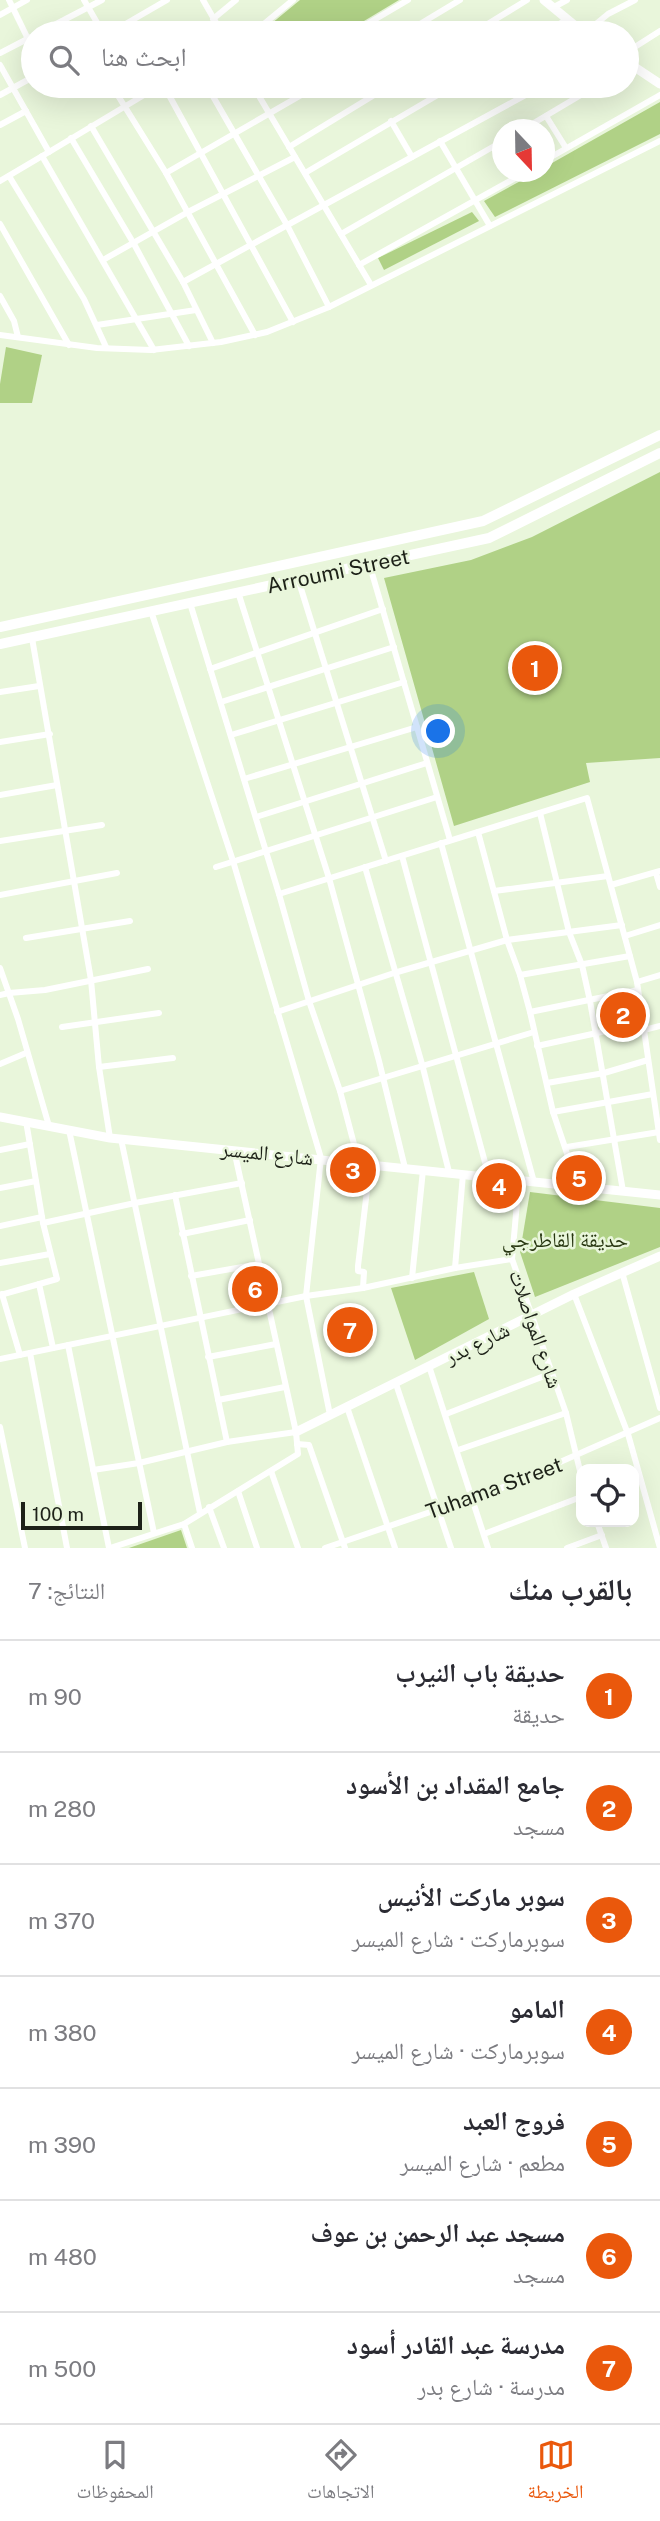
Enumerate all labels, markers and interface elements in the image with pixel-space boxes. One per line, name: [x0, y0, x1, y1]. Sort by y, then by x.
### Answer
search box: [21, 21, 639, 98]
icon: search: [45, 41, 83, 79]
text: ابحث هنا: [101, 41, 187, 72]
north arrow: [492, 119, 555, 182]
street label: Arroumi Street: [264, 544, 412, 598]
pin: 1: [512, 642, 558, 694]
your location: [421, 714, 455, 748]
pin: 2: [600, 989, 646, 1041]
street label: شارع الميسر: [218, 1136, 315, 1171]
pin: 3: [330, 1144, 376, 1196]
pin: 5: [556, 1152, 602, 1204]
pin: 4: [476, 1160, 522, 1212]
park label: حديقة القاطرجي: [502, 1227, 628, 1256]
pin: 6: [232, 1263, 278, 1315]
street label: شارع المواصلات: [503, 1267, 568, 1392]
pin: 7: [327, 1304, 373, 1356]
street label: شارع بدر: [440, 1317, 514, 1371]
street label: Tuhama Street: [422, 1452, 566, 1524]
map controls: [576, 1464, 639, 1527]
button: locate: [576, 1464, 639, 1527]
scale bar: [21, 1499, 142, 1531]
text: 100 m: [32, 1503, 84, 1525]
text: بالقرب منك: [508, 1571, 632, 1607]
text: النتائج: 7: [28, 1577, 105, 1604]
text: حديقة باب النيرب: [395, 1657, 565, 1688]
text: 90 m: [28, 1683, 82, 1710]
text: 1: [604, 1683, 614, 1710]
text: حديقة: [512, 1701, 565, 1728]
text: جامع المقداد بن الأسود: [346, 1769, 565, 1800]
text: 280 m: [28, 1795, 96, 1822]
text: 2: [602, 1795, 616, 1822]
text: مسجد: [513, 1813, 565, 1840]
text: سوبر ماركت الأنيس: [378, 1881, 565, 1912]
text: 370 m: [28, 1907, 95, 1934]
text: 3: [601, 1907, 617, 1934]
text: سوبرماركت · شارع الميسر: [352, 1925, 565, 1952]
text: المامو: [509, 1993, 565, 2024]
text: 380 m: [28, 2019, 97, 2046]
text: 4: [601, 2019, 617, 2046]
text: سوبرماركت · شارع الميسر: [352, 2037, 565, 2064]
text: فروج العبد: [463, 2105, 565, 2136]
text: 390 m: [28, 2131, 96, 2158]
text: 5: [601, 2131, 617, 2158]
text: مطعم · شارع الميسر: [400, 2149, 565, 2176]
text: مسجد عبد الرحمن بن عوف: [310, 2217, 565, 2248]
text: 480 m: [28, 2243, 97, 2270]
text: 6: [601, 2243, 617, 2270]
text: مسجد: [513, 2261, 565, 2288]
text: مدرسة عبد القادر أسود: [347, 2329, 565, 2360]
text: 500 m: [28, 2355, 96, 2382]
text: 7: [602, 2355, 616, 2382]
text: مدرسة · شارع بدر: [417, 2373, 565, 2400]
tab: المحفوظات: [77, 2436, 154, 2510]
tab: الاتجاهات: [307, 2436, 374, 2510]
tab: الخريطة: [528, 2436, 583, 2510]

